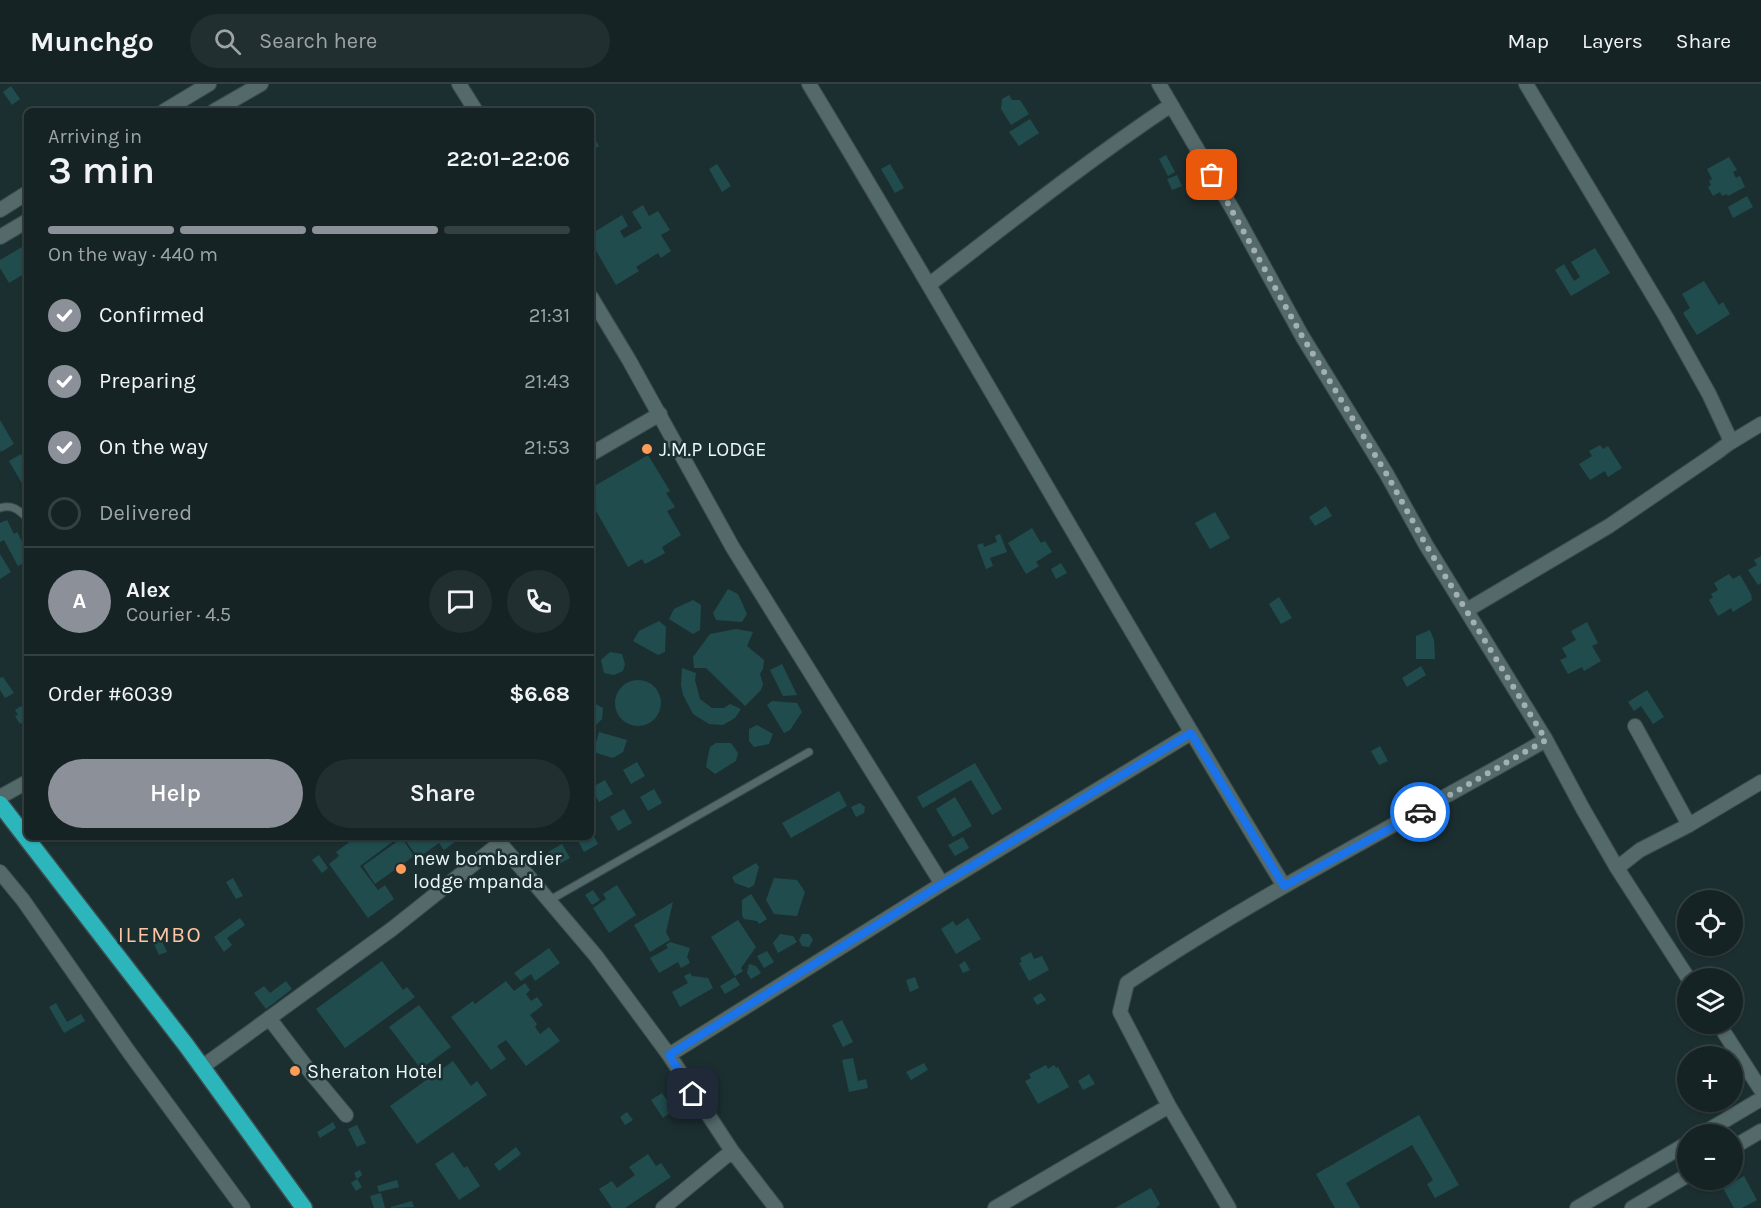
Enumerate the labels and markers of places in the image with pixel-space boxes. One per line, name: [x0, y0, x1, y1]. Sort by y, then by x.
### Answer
pin: [1186, 149, 1237, 200]
place label: J.M.P LODGE: [659, 438, 767, 461]
marker: J.M.P LODGE: [640, 442, 654, 456]
place label: new bombardier lodge mpanda: [413, 847, 562, 893]
marker: new bombardier lodge mpanda: [394, 862, 408, 876]
place label: Sheraton Hotel: [307, 1060, 443, 1083]
marker: Sheraton Hotel: [288, 1064, 302, 1078]
pin: [667, 1068, 718, 1119]

